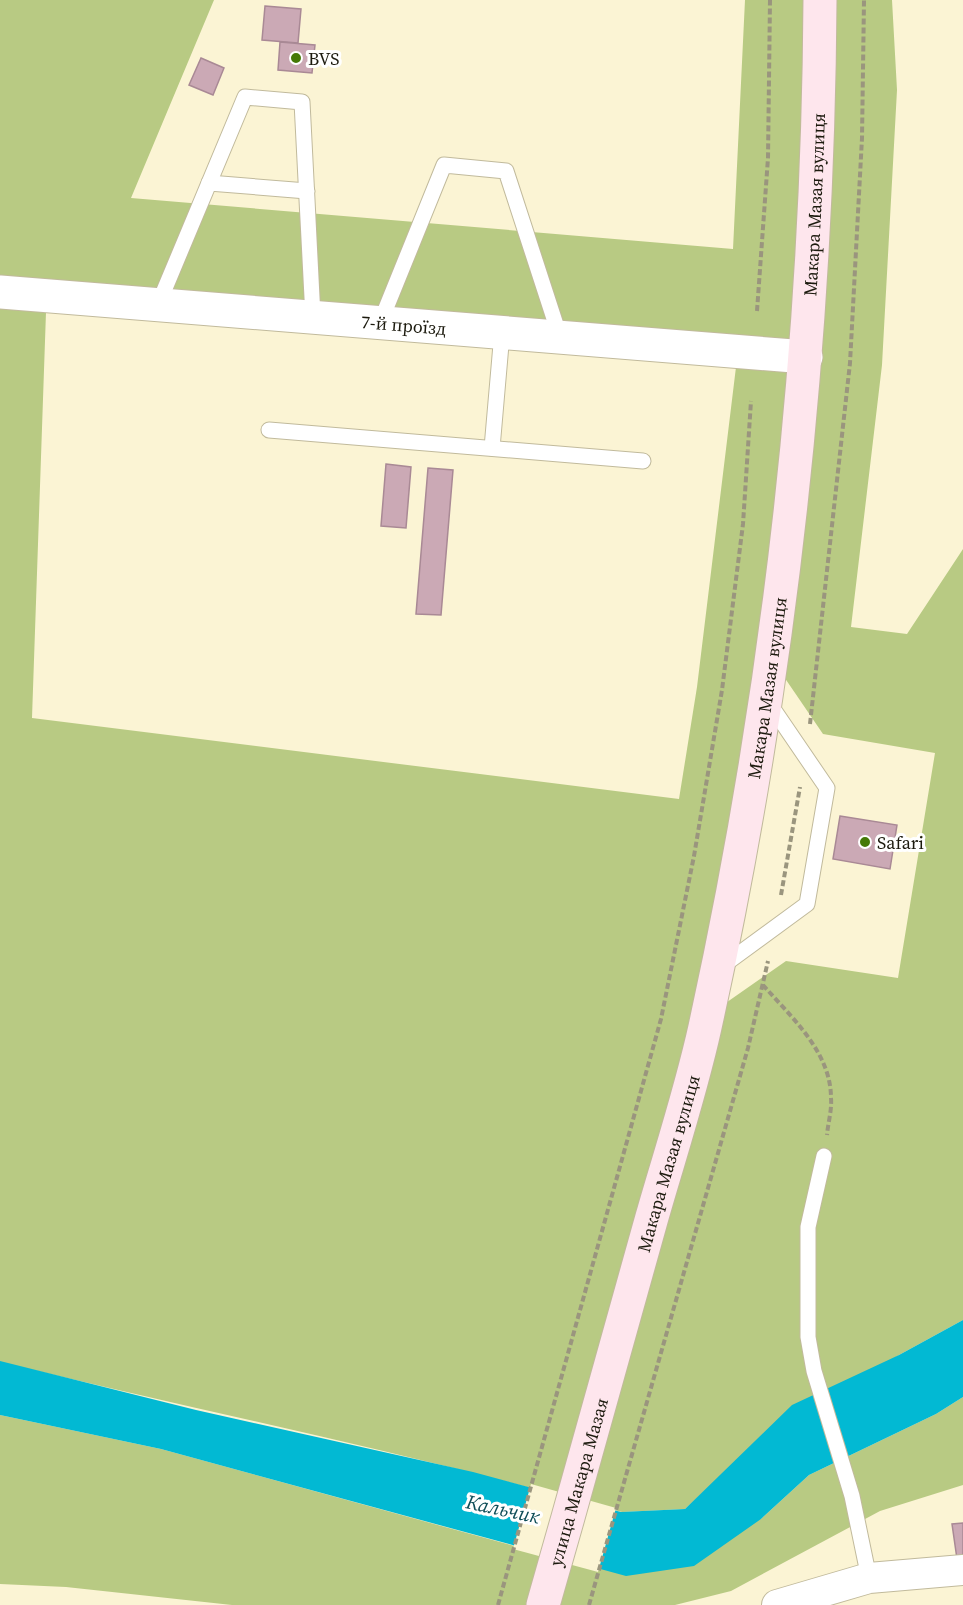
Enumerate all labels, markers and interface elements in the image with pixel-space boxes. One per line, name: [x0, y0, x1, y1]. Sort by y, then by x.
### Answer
place label: BVS: [308, 46, 339, 71]
marker: BVS: [289, 51, 303, 65]
street label: Макара Мазая вулиця: [797, 112, 831, 297]
street label: 7-й проїзд: [360, 309, 447, 340]
street label: Макара Мазая вулиця: [741, 596, 792, 781]
place label: Safari: [877, 830, 924, 855]
marker: Safari: [858, 835, 872, 849]
street label: Макара Мазая вулиця: [630, 1072, 705, 1255]
street label: улица Макара Мазая: [542, 1395, 614, 1569]
water label: Кальчик: [463, 1487, 543, 1531]

